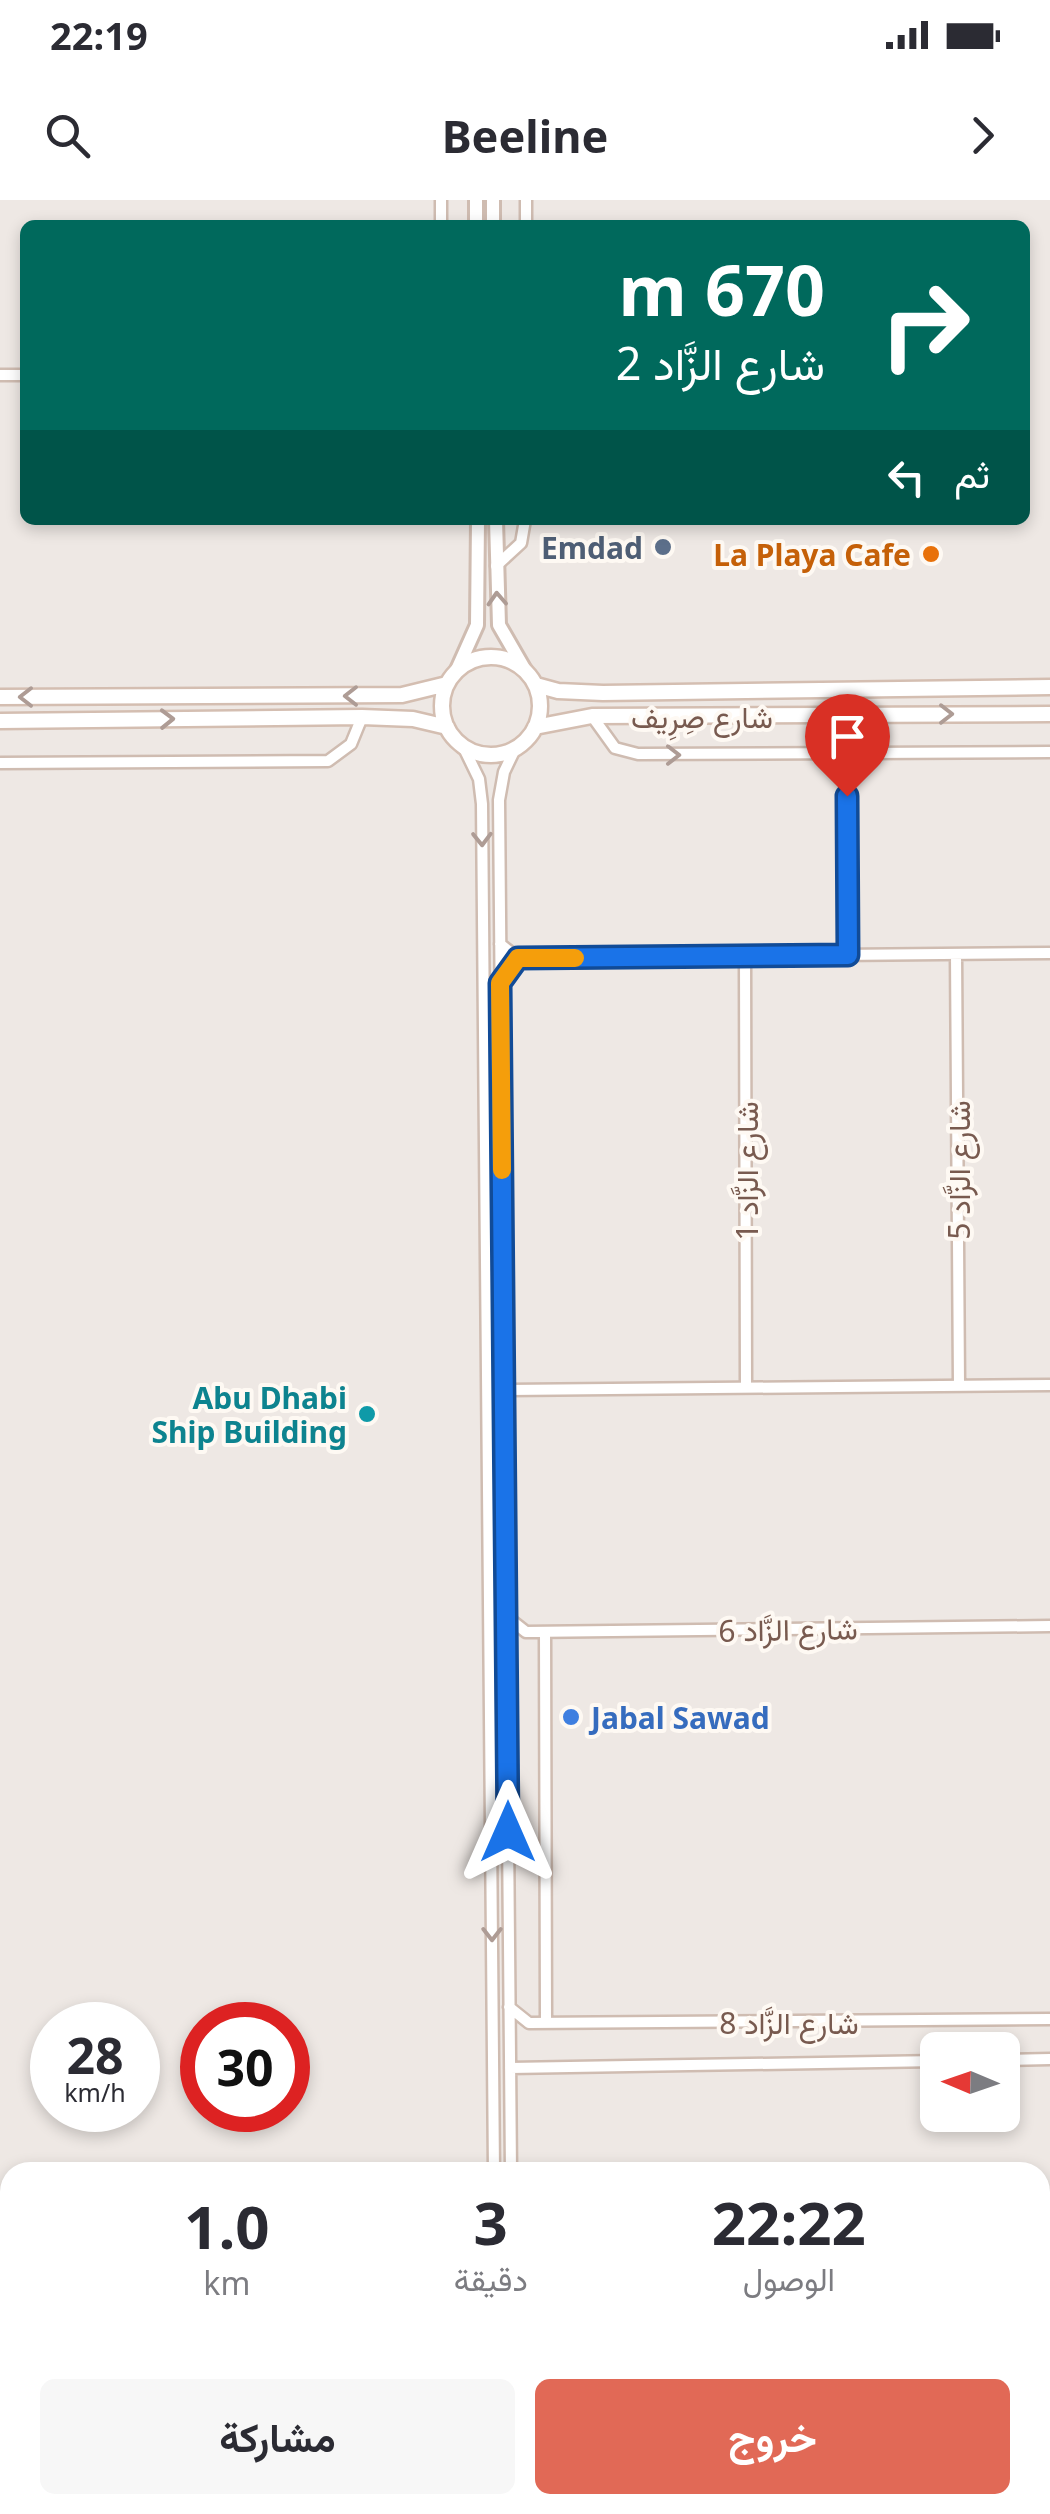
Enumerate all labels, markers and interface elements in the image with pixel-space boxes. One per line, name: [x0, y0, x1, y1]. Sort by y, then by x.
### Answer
text: 22:19: [50, 9, 148, 61]
text: Beeline: [442, 105, 608, 166]
icon: search: [40, 108, 95, 163]
icon: forward: [955, 108, 1010, 163]
text: 670 m: [618, 241, 825, 337]
icon: right: [860, 260, 990, 390]
text: شارع الزَّاد 2: [616, 332, 825, 393]
text: ثم: [954, 447, 990, 499]
icon: left: [879, 450, 934, 505]
place label: Emdad: [541, 527, 643, 568]
place label: La Playa Cafe: [713, 534, 911, 575]
marker: Emdad: [652, 536, 674, 558]
marker: La Playa Cafe: [920, 543, 942, 565]
one-way arrow: [487, 590, 508, 606]
one-way arrow: [343, 685, 358, 707]
one-way arrow: [18, 686, 34, 708]
pin: [805, 694, 890, 797]
street label: شارع صِرِيف: [631, 696, 773, 741]
one-way arrow: [940, 703, 955, 725]
one-way arrow: [160, 708, 176, 730]
icon: arrive: [820, 709, 875, 764]
one-way arrow: [666, 744, 681, 766]
one-way arrow: [471, 832, 493, 848]
street label: شارع الزَّاد 5: [938, 1100, 980, 1240]
street label: شارع الزَّاد 1: [726, 1101, 768, 1241]
place label: Abu Dhabi Ship Building: [151, 1377, 347, 1452]
marker: Abu Dhabi Ship Building: [356, 1403, 378, 1425]
street label: شارع الزَّاد 6: [718, 1607, 858, 1652]
place label: Jabal Sawad: [588, 1697, 770, 1738]
marker: Jabal Sawad: [560, 1706, 582, 1728]
position arrow: [456, 1780, 560, 1884]
one-way arrow: [481, 1928, 503, 1943]
speed limit sign: 30: [180, 2002, 310, 2132]
street label: شارع الزَّاد 8: [719, 2002, 859, 2044]
text: 28: [66, 2021, 124, 2089]
north arrow: [920, 2032, 1020, 2132]
map controls: [920, 2032, 1020, 2132]
text: km/h: [64, 2075, 126, 2109]
text: 3: [474, 2181, 508, 2263]
text: 22:22: [712, 2181, 866, 2263]
text: 1.0: [184, 2185, 270, 2267]
text: دقيقة: [454, 2257, 528, 2300]
text: الوصول: [743, 2257, 835, 2300]
text: km: [203, 2261, 250, 2304]
button: مشاركة: [40, 2379, 515, 2494]
button: خروج: [535, 2379, 1010, 2494]

